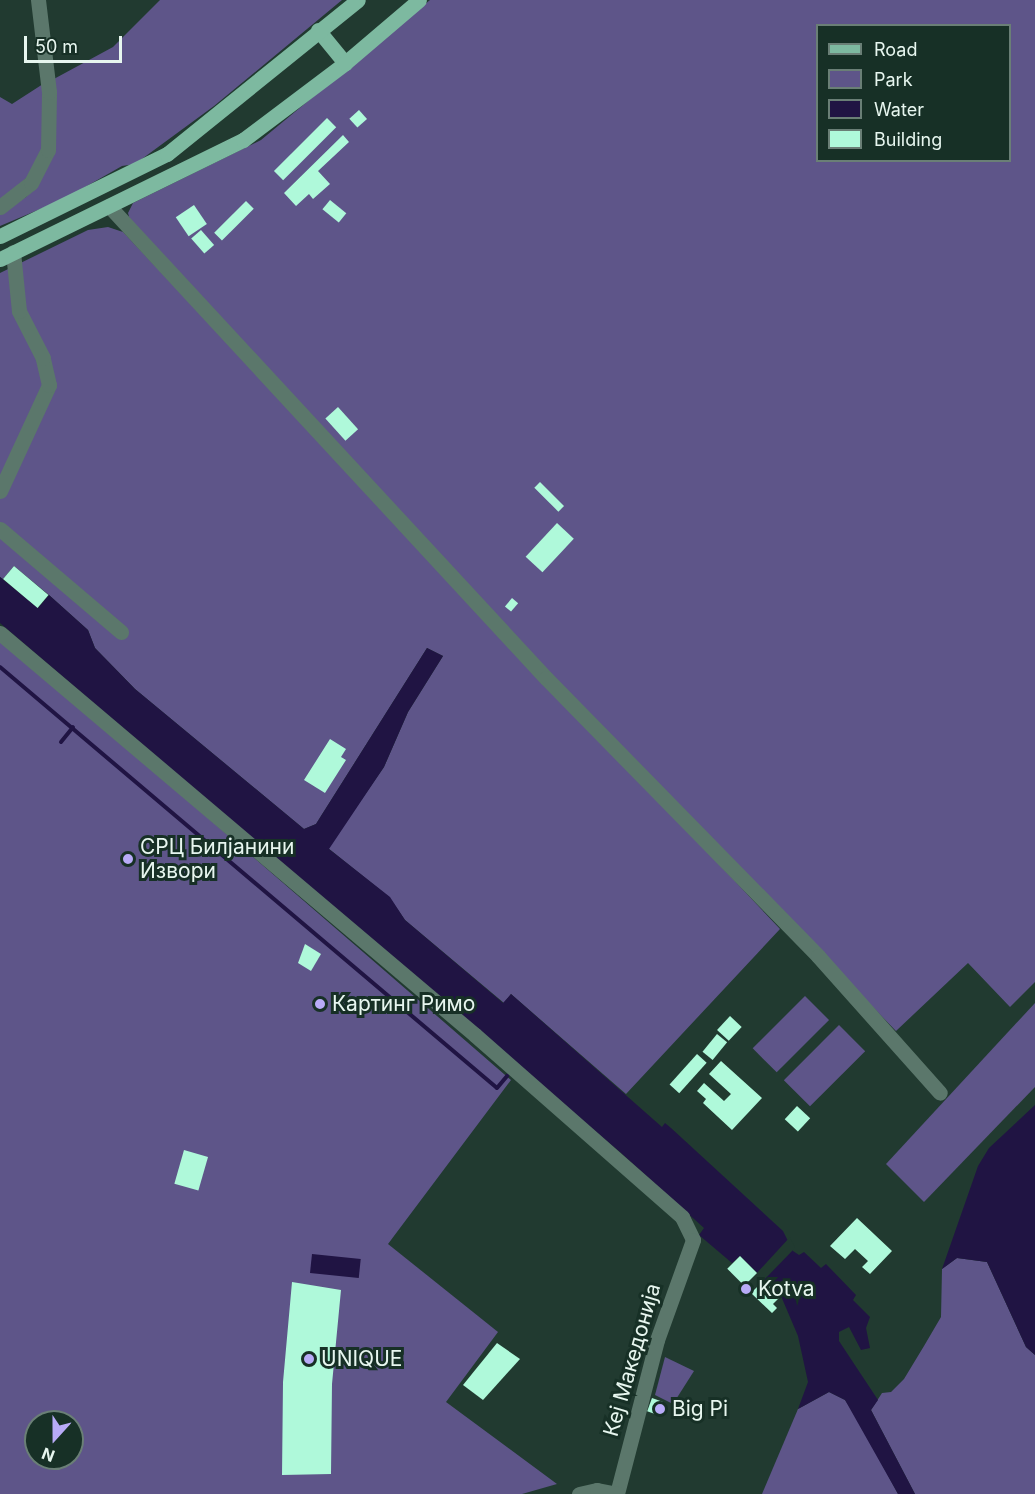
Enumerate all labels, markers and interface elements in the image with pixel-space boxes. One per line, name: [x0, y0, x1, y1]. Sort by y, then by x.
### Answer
scale bar: [27, 24, 124, 62]
legend: [816, 24, 1011, 162]
text: 50 m: [35, 36, 78, 57]
text: Road: [874, 39, 917, 60]
text: Park: [874, 69, 913, 90]
text: Water: [874, 99, 924, 120]
text: Building: [874, 129, 942, 150]
place label: СРЦ Билјанини Извори: [140, 834, 294, 884]
marker: СРЦ Билјанини Извори: [121, 852, 135, 866]
place label: Картинг Римо: [332, 991, 475, 1017]
marker: Картинг Римо: [313, 997, 327, 1011]
place label: Kotva: [758, 1276, 815, 1302]
street label: Кеј Македонија: [598, 1281, 666, 1439]
marker: Kotva: [739, 1282, 753, 1296]
place label: UNIQUE: [321, 1346, 402, 1372]
marker: UNIQUE: [302, 1352, 316, 1366]
place label: Big Pi: [672, 1396, 728, 1422]
marker: Big Pi: [653, 1402, 667, 1416]
north arrow: [24, 1410, 84, 1470]
text: N: [39, 1443, 58, 1466]

